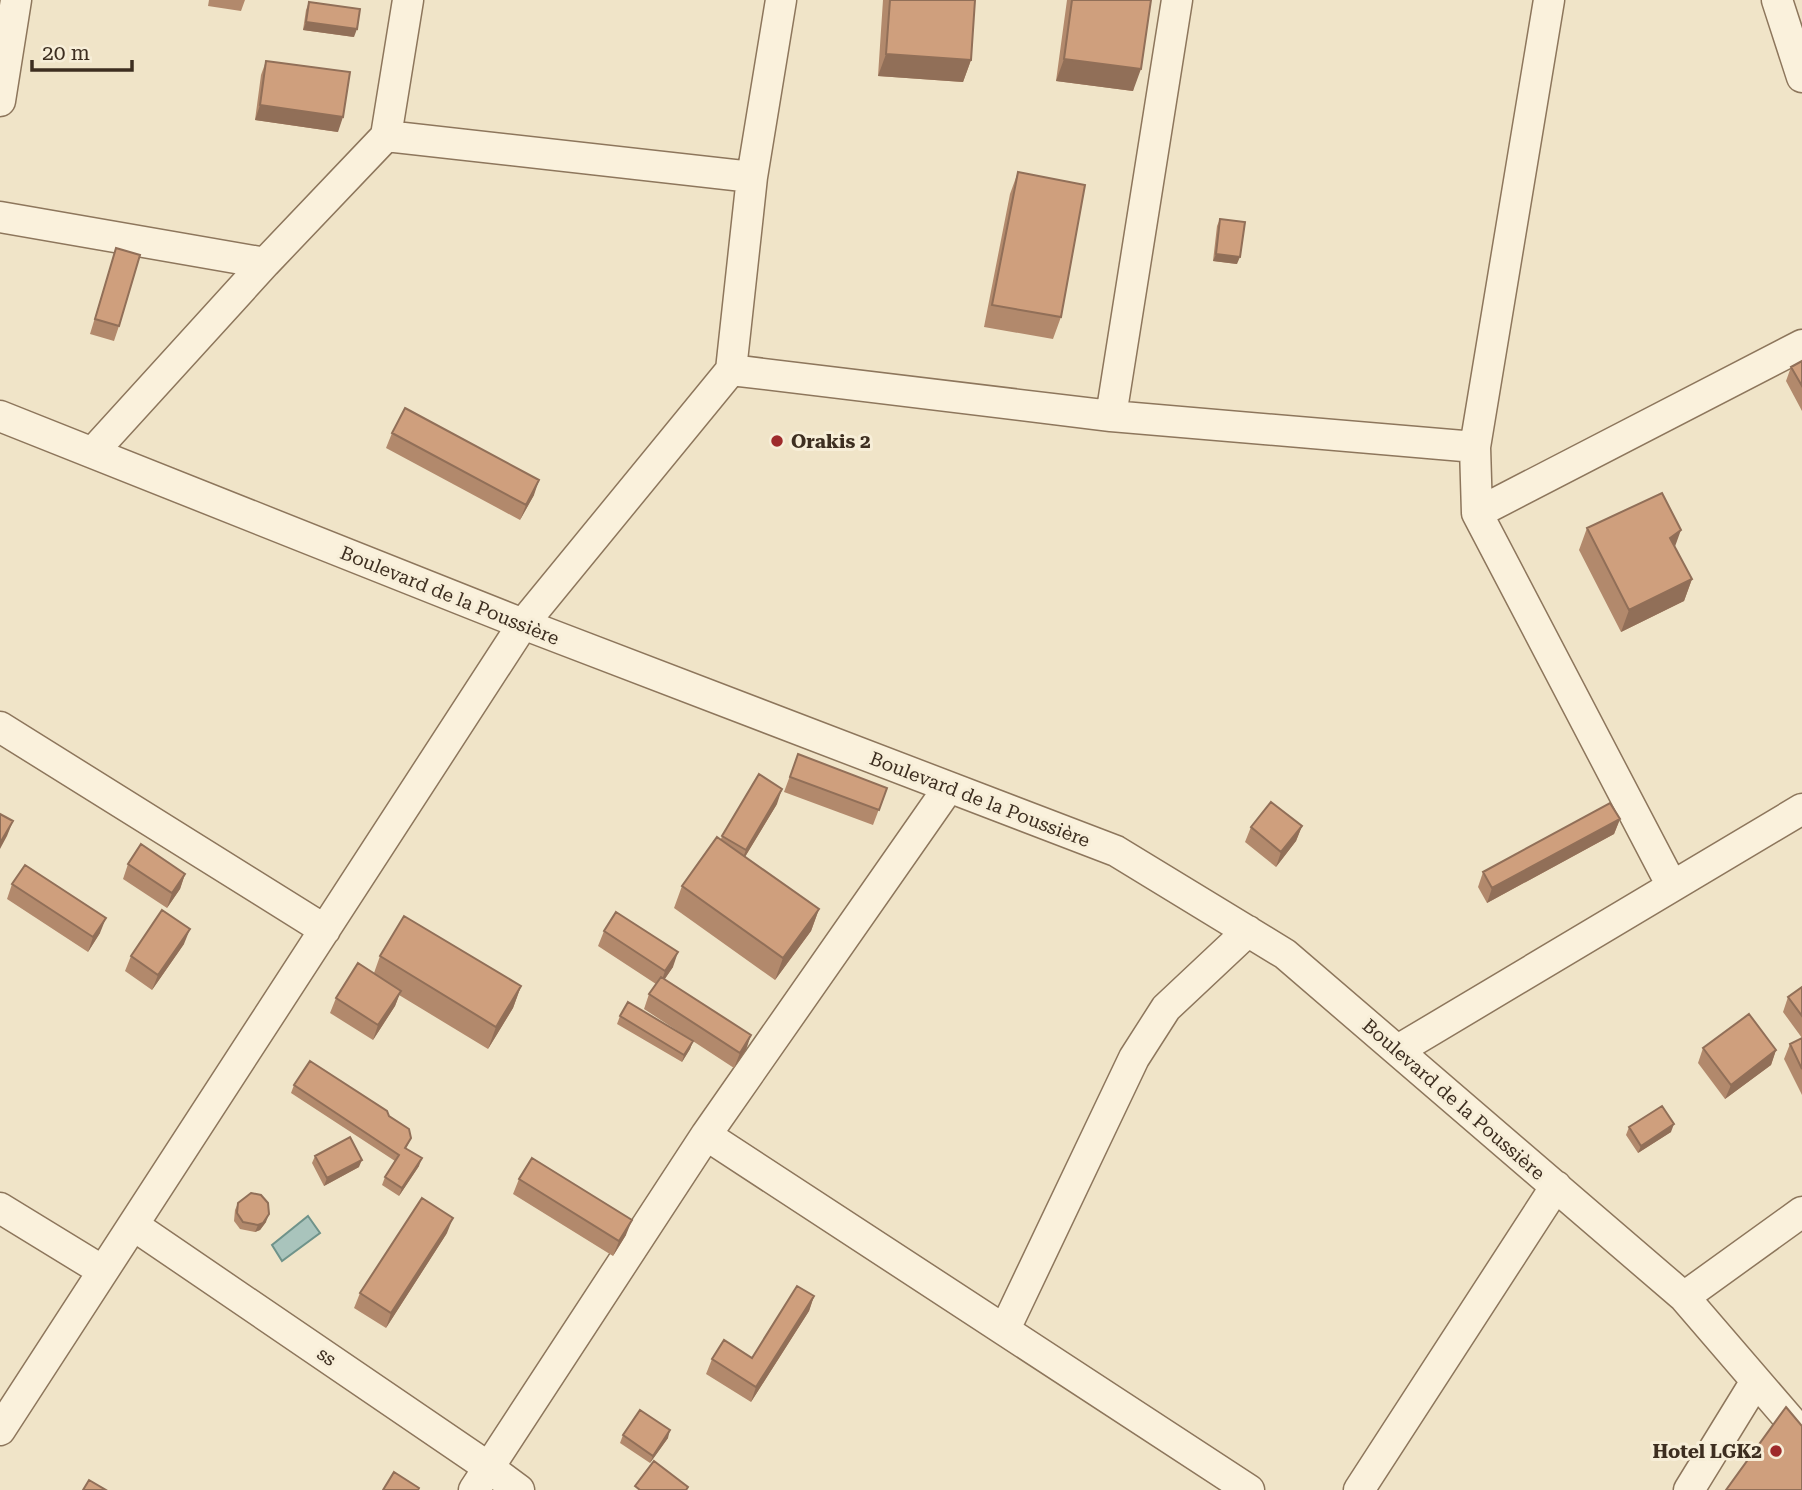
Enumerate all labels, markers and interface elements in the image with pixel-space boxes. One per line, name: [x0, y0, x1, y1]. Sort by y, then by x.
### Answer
scale bar: [32, 28, 131, 72]
text: 20 m: [42, 41, 90, 65]
place label: Orakis 2: [791, 430, 871, 453]
marker: Orakis 2: [769, 433, 785, 449]
street label: Boulevard de la Poussière: [337, 541, 563, 650]
street label: Boulevard de la Poussière: [866, 747, 1093, 852]
street label: Boulevard de la Poussière: [1358, 1014, 1550, 1185]
street label: ss: [313, 1342, 341, 1371]
place label: Hotel LGK2: [1652, 1440, 1762, 1463]
marker: Hotel LGK2: [1768, 1443, 1784, 1459]

